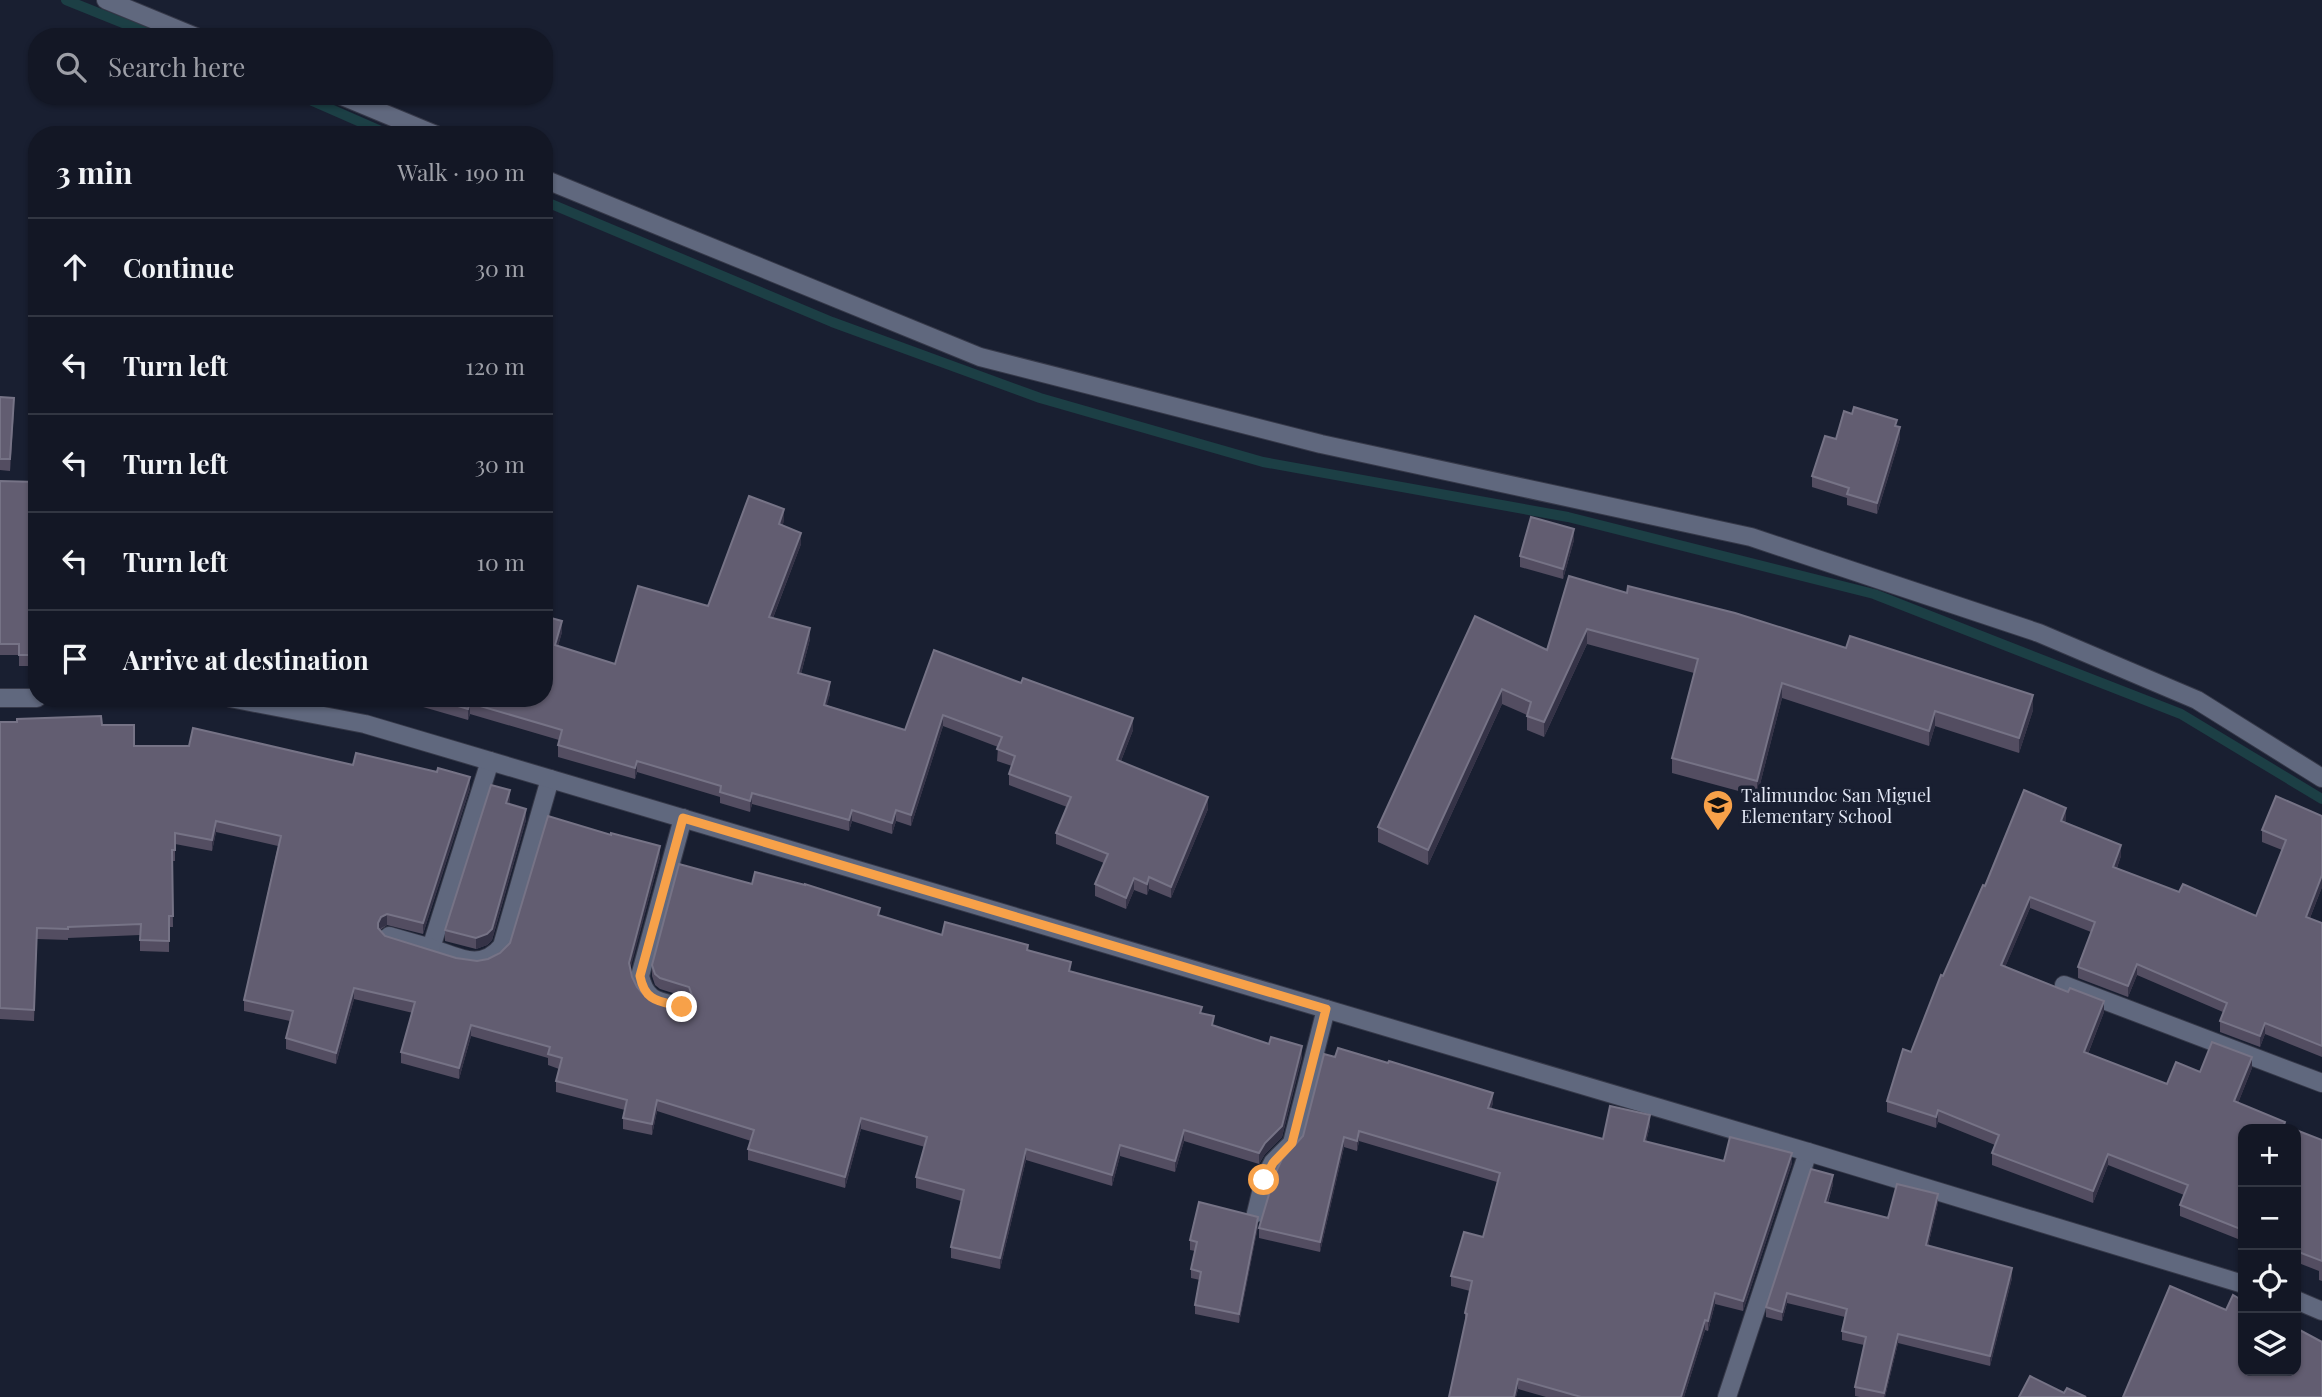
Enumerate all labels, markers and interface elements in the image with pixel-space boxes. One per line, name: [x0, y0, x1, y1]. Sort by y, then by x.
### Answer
search box: [28, 28, 553, 105]
icon: search: [52, 48, 90, 86]
text: Search here: [108, 49, 245, 84]
text: 3 min: [56, 152, 132, 192]
text: Walk · 190 m: [397, 156, 525, 187]
icon: ahead: [56, 248, 94, 286]
text: Continue: [123, 250, 234, 285]
text: 30 m: [475, 252, 525, 283]
icon: left: [56, 346, 94, 384]
text: Turn left: [123, 348, 228, 383]
text: 120 m: [466, 350, 525, 381]
icon: left: [56, 444, 94, 482]
text: Turn left: [123, 446, 228, 481]
text: 30 m: [475, 448, 525, 479]
icon: left: [56, 542, 94, 580]
text: Turn left: [123, 544, 228, 579]
text: 10 m: [477, 546, 525, 577]
icon: arrive: [56, 640, 94, 678]
text: Arrive at destination: [123, 642, 369, 677]
place label: Talimundoc San Miguel Elementary School: [1741, 783, 1931, 828]
school or university icon: Talimundoc San Miguel Elementary School: [1701, 788, 1735, 832]
route end: [666, 991, 697, 1022]
map controls: [2238, 1124, 2301, 1376]
button: +: [2238, 1124, 2301, 1187]
route start: [1248, 1164, 1279, 1195]
button: −: [2238, 1187, 2301, 1250]
button: locate: [2238, 1250, 2301, 1313]
button: layers: [2238, 1313, 2301, 1376]

